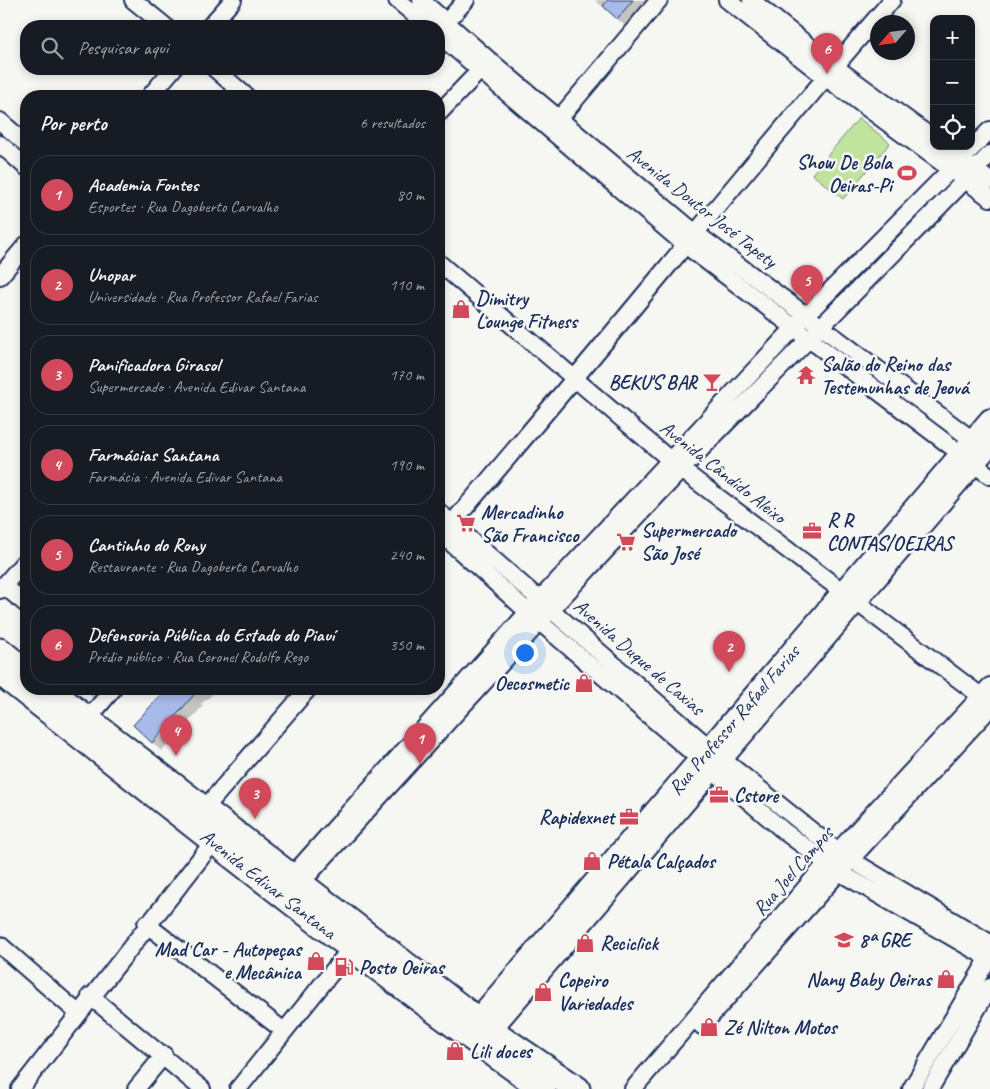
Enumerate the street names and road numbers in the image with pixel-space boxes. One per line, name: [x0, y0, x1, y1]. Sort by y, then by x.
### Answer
street label: Avenida Doutor José Tapety: [622, 141, 784, 275]
street label: Avenida Cândido Aleixo: [655, 415, 792, 530]
street label: Avenida Duque de Caxias: [569, 594, 711, 722]
street label: Rua Professor Rafael Farias: [663, 638, 806, 800]
street label: Rua Joel Campos: [748, 820, 840, 921]
street label: Avenida Edivar Santana: [196, 823, 343, 945]

